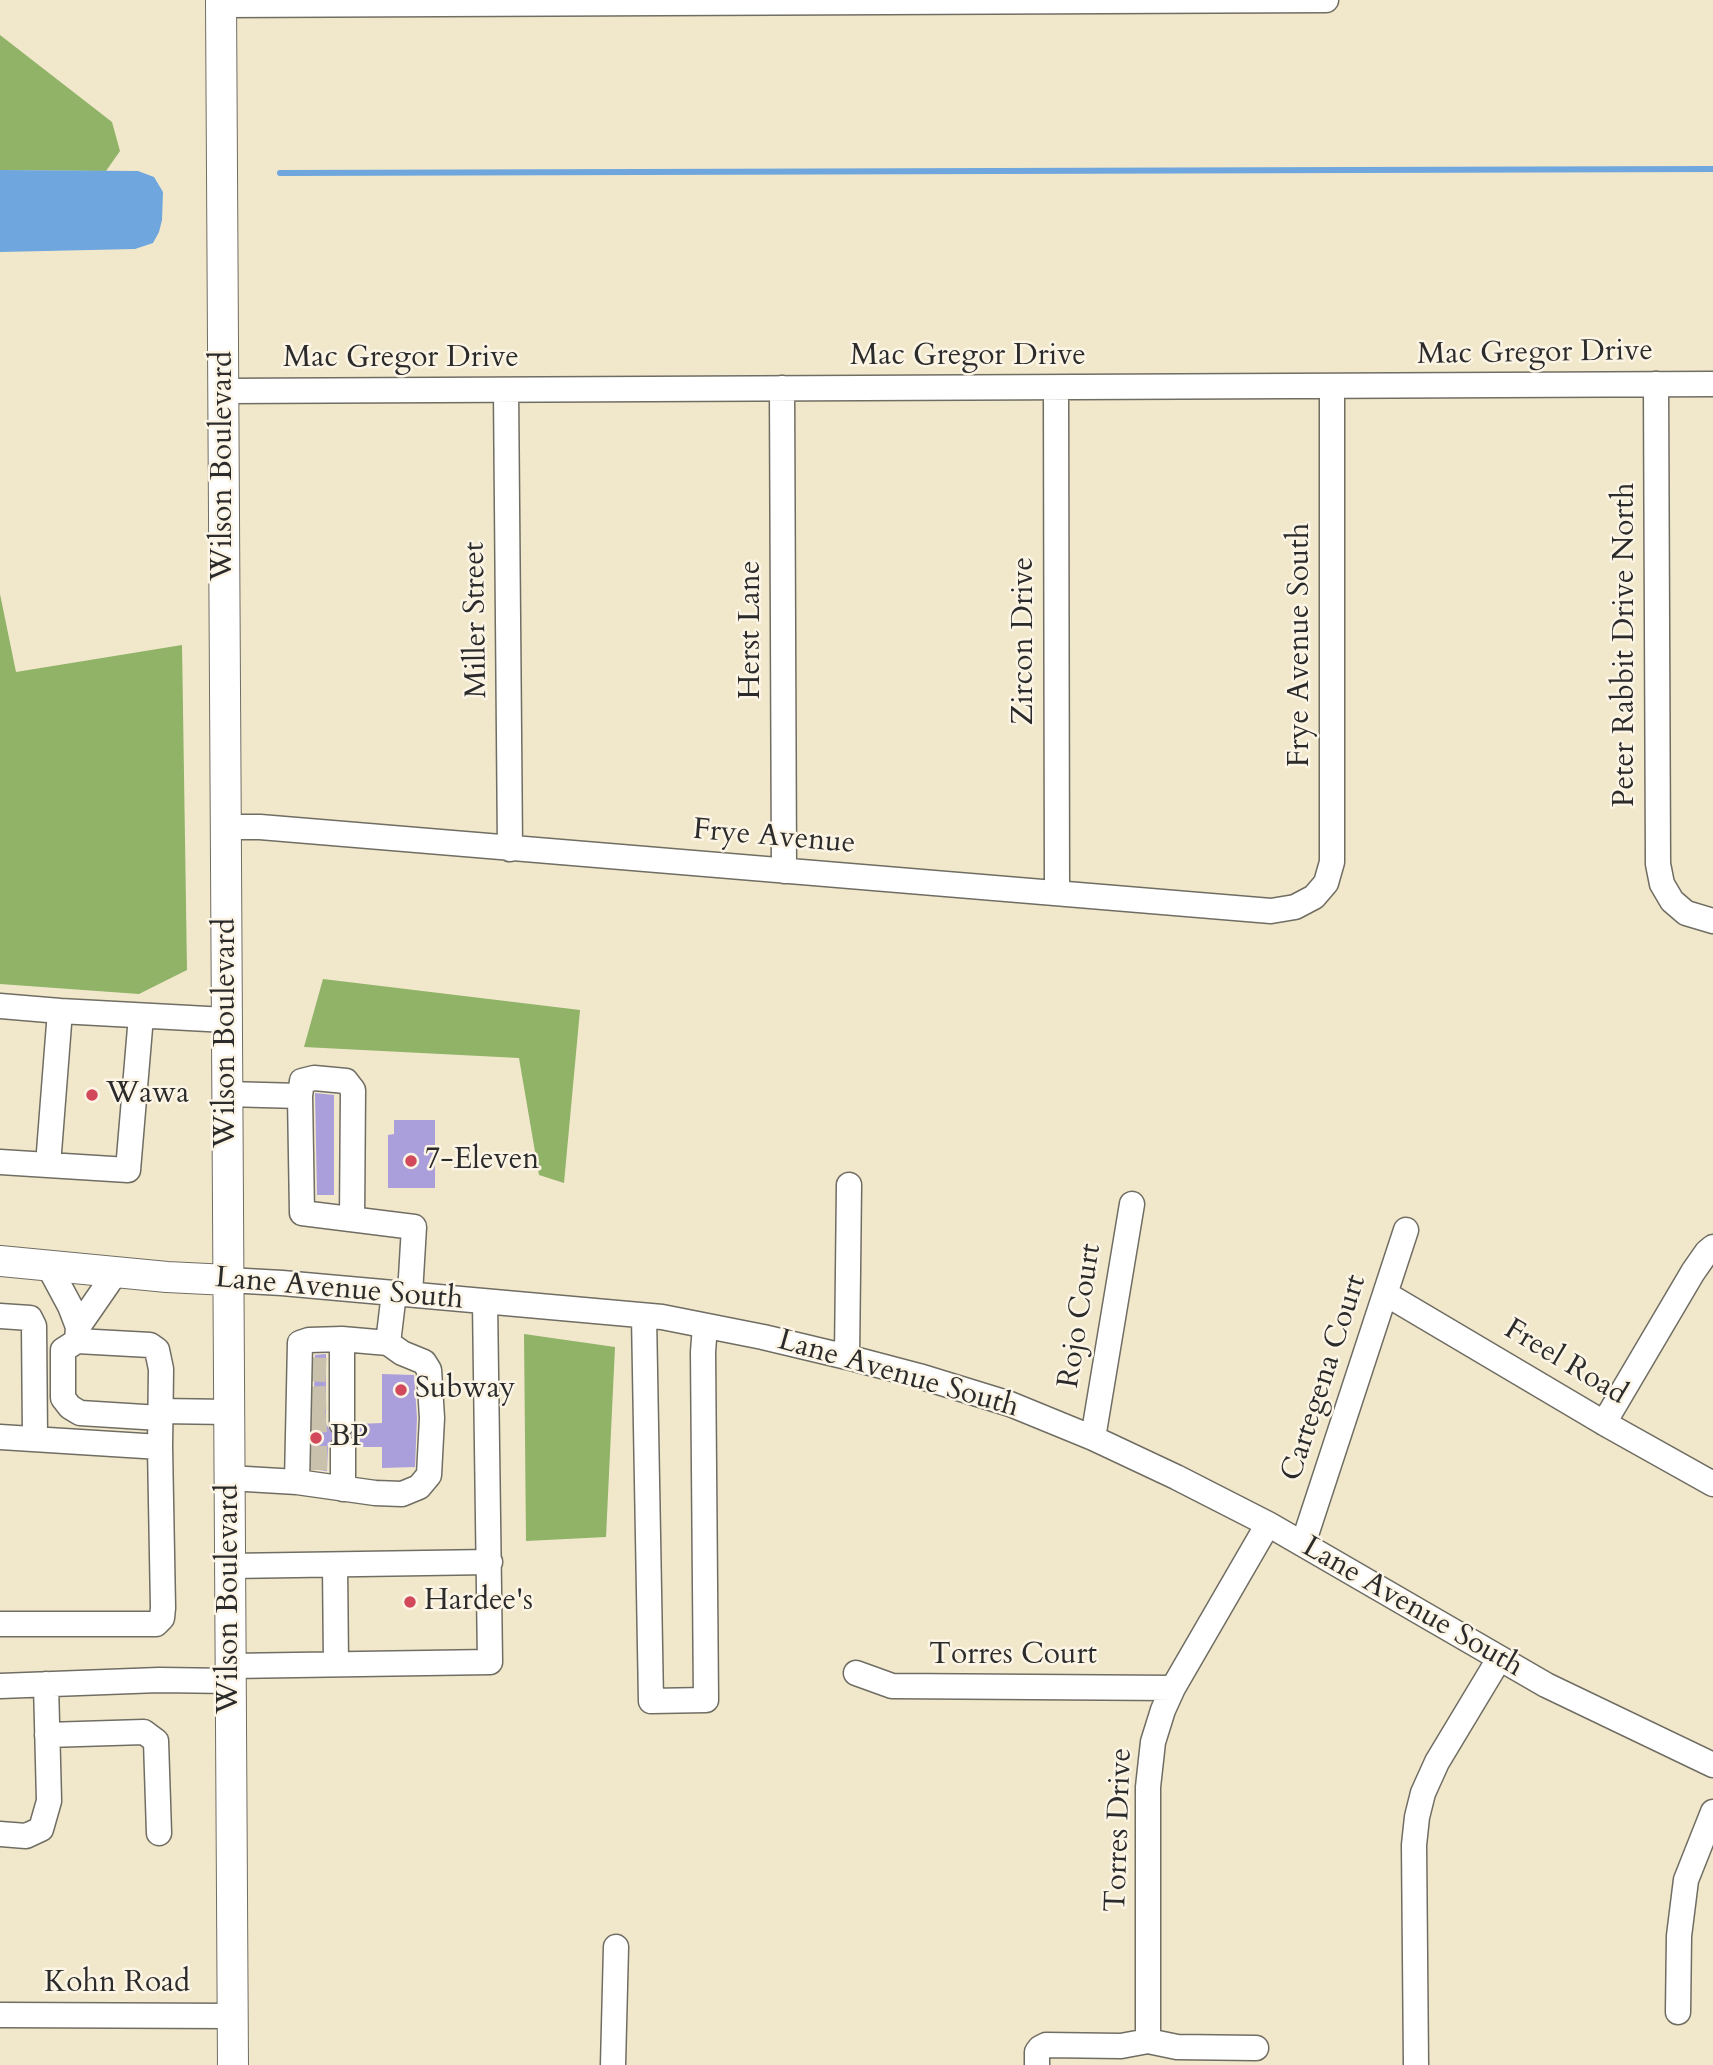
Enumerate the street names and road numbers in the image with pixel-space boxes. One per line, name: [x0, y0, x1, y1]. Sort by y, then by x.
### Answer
street label: Mac Gregor Drive: [1417, 334, 1653, 374]
street label: Mac Gregor Drive: [850, 339, 1086, 375]
street label: Mac Gregor Drive: [283, 341, 519, 377]
street label: Wilson Boulevard: [206, 351, 242, 581]
street label: Peter Rabbit Drive North: [1608, 483, 1644, 807]
street label: Frye Avenue South: [1283, 523, 1319, 767]
street label: Miller Street: [458, 541, 496, 699]
street label: Zircon Drive: [1007, 557, 1043, 725]
street label: Herst Lane: [734, 561, 770, 699]
street label: Frye Avenue: [691, 813, 857, 863]
street label: Wilson Boulevard: [209, 918, 245, 1148]
street label: Rojo Court: [1052, 1241, 1110, 1391]
street label: Lane Avenue South: [213, 1261, 465, 1319]
street label: Cartegena Court: [1275, 1270, 1375, 1486]
street label: Freel Road: [1497, 1312, 1633, 1414]
street label: Lane Avenue South: [773, 1323, 1023, 1427]
street label: Wilson Boulevard: [212, 1484, 248, 1714]
street label: Lane Avenue South: [1295, 1530, 1529, 1686]
street label: Torres Court: [929, 1638, 1097, 1674]
street label: Torres Drive: [1099, 1747, 1141, 1913]
street label: Kohn Road: [44, 1966, 190, 2002]

